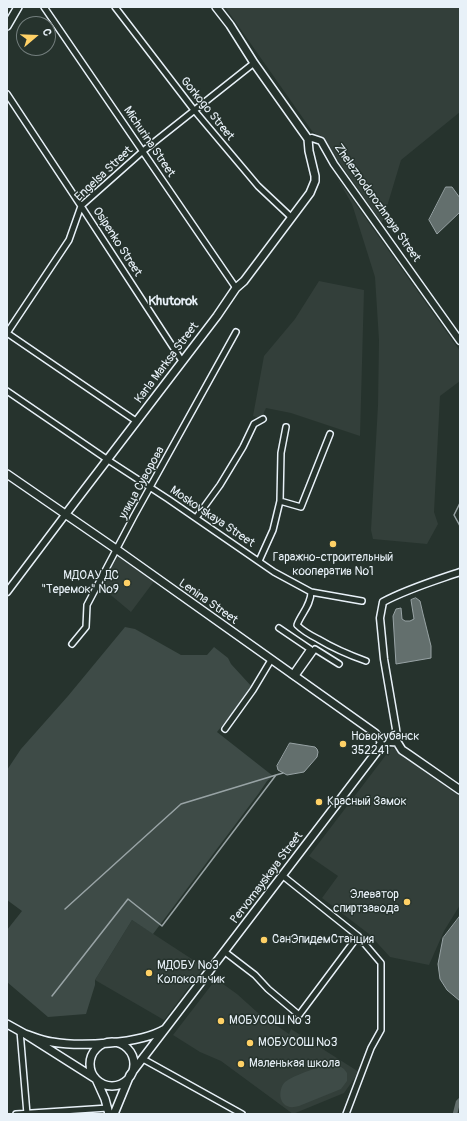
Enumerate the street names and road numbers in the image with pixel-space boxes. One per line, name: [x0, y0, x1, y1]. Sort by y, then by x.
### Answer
street label: Gorkogo Street: [177, 74, 237, 144]
street label: Michurina Street: [120, 104, 178, 180]
street label: Zheleznodorozhnaya Street: [331, 141, 423, 265]
street label: Engelsa Street: [72, 144, 136, 204]
street label: Osipenko Street: [89, 205, 145, 279]
street label: Karla Marksa Street: [132, 320, 202, 406]
street label: улица Суворова: [116, 444, 168, 522]
street label: Moskovskaya Street: [167, 483, 257, 551]
street label: Lenina Street: [176, 576, 240, 628]
street label: Pervomayskaya Street: [228, 829, 306, 927]

